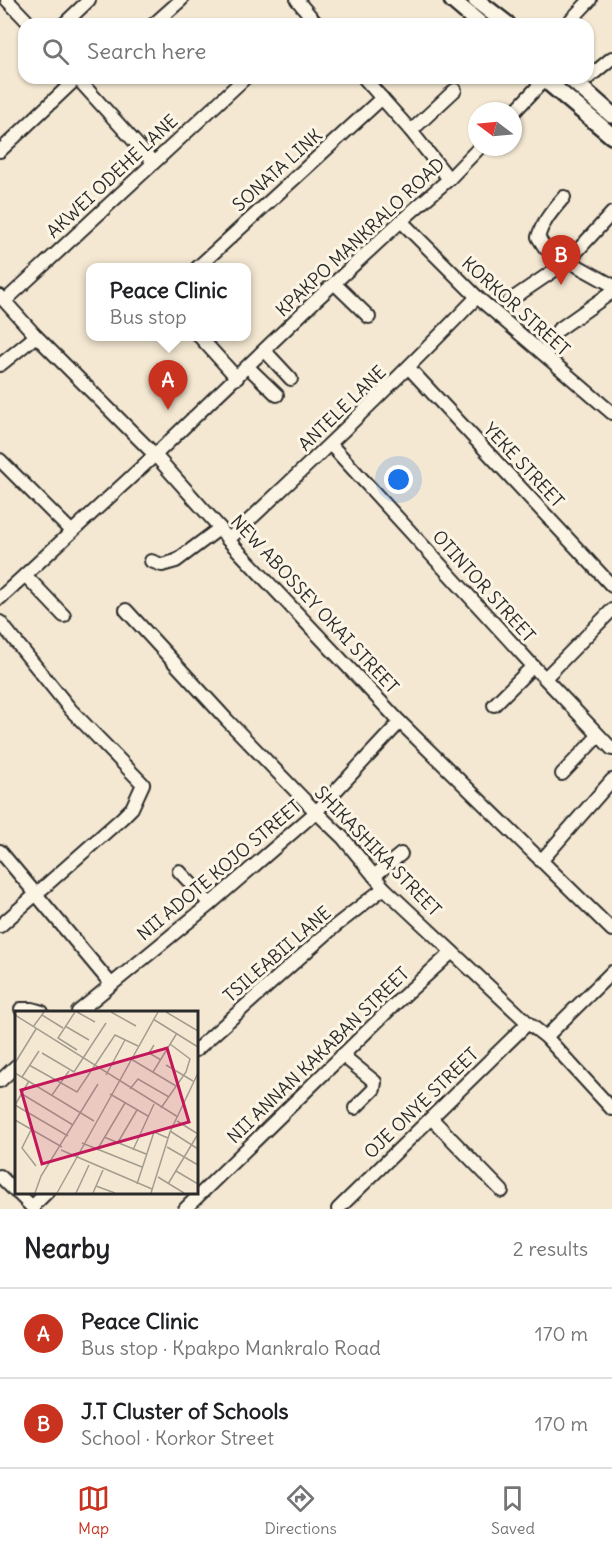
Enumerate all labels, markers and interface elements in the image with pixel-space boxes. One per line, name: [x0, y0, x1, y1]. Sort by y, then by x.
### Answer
search box: [18, 18, 594, 84]
icon: search: [39, 35, 72, 68]
text: Search here: [87, 37, 206, 65]
north arrow: [468, 102, 522, 156]
street label: AKWEI ODEHE LANE: [42, 109, 182, 243]
street label: SONATA LINK: [227, 124, 327, 216]
street label: KPAKPO MANKRALO ROAD: [271, 153, 449, 321]
pin: B: [542, 236, 580, 285]
street label: KORKOR STREET: [457, 251, 575, 361]
popup: [86, 263, 251, 341]
text: Peace Clinic: [110, 276, 227, 304]
text: Bus stop: [110, 304, 187, 329]
pin: A: [148, 360, 188, 410]
street label: ANTELE LANE: [293, 360, 391, 456]
street label: YEKE STREET: [479, 418, 569, 512]
your location: [384, 465, 413, 494]
street label: NEW ABOSSEY OKAI STREET: [226, 510, 404, 698]
street label: OTINTOR STREET: [428, 525, 540, 647]
street label: SHIKASHIKA STREET: [310, 781, 446, 921]
street label: NII ADOTE KOJO STREET: [132, 795, 306, 945]
street label: TSILEABII LANE: [218, 901, 336, 1007]
street label: NII ANNAN KAKABAN STREET: [222, 962, 414, 1148]
inset map: [15, 1011, 198, 1194]
street label: OJE ONYE STREET: [359, 1043, 483, 1163]
text: Nearby: [24, 1232, 110, 1265]
text: 2 results: [513, 1236, 588, 1261]
text: Peace Clinic: [81, 1307, 199, 1335]
text: A: [37, 1321, 50, 1346]
text: 170 m: [535, 1321, 588, 1346]
text: Bus stop · Kpakpo Mankralo Road: [81, 1335, 381, 1360]
text: J.T Cluster of Schools: [81, 1397, 288, 1425]
text: B: [37, 1411, 50, 1436]
text: 170 m: [535, 1411, 588, 1436]
text: School · Korkor Street: [81, 1425, 274, 1450]
tab: Map: [77, 1482, 110, 1538]
tab: Directions: [264, 1482, 337, 1538]
tab: Saved: [491, 1482, 535, 1538]

